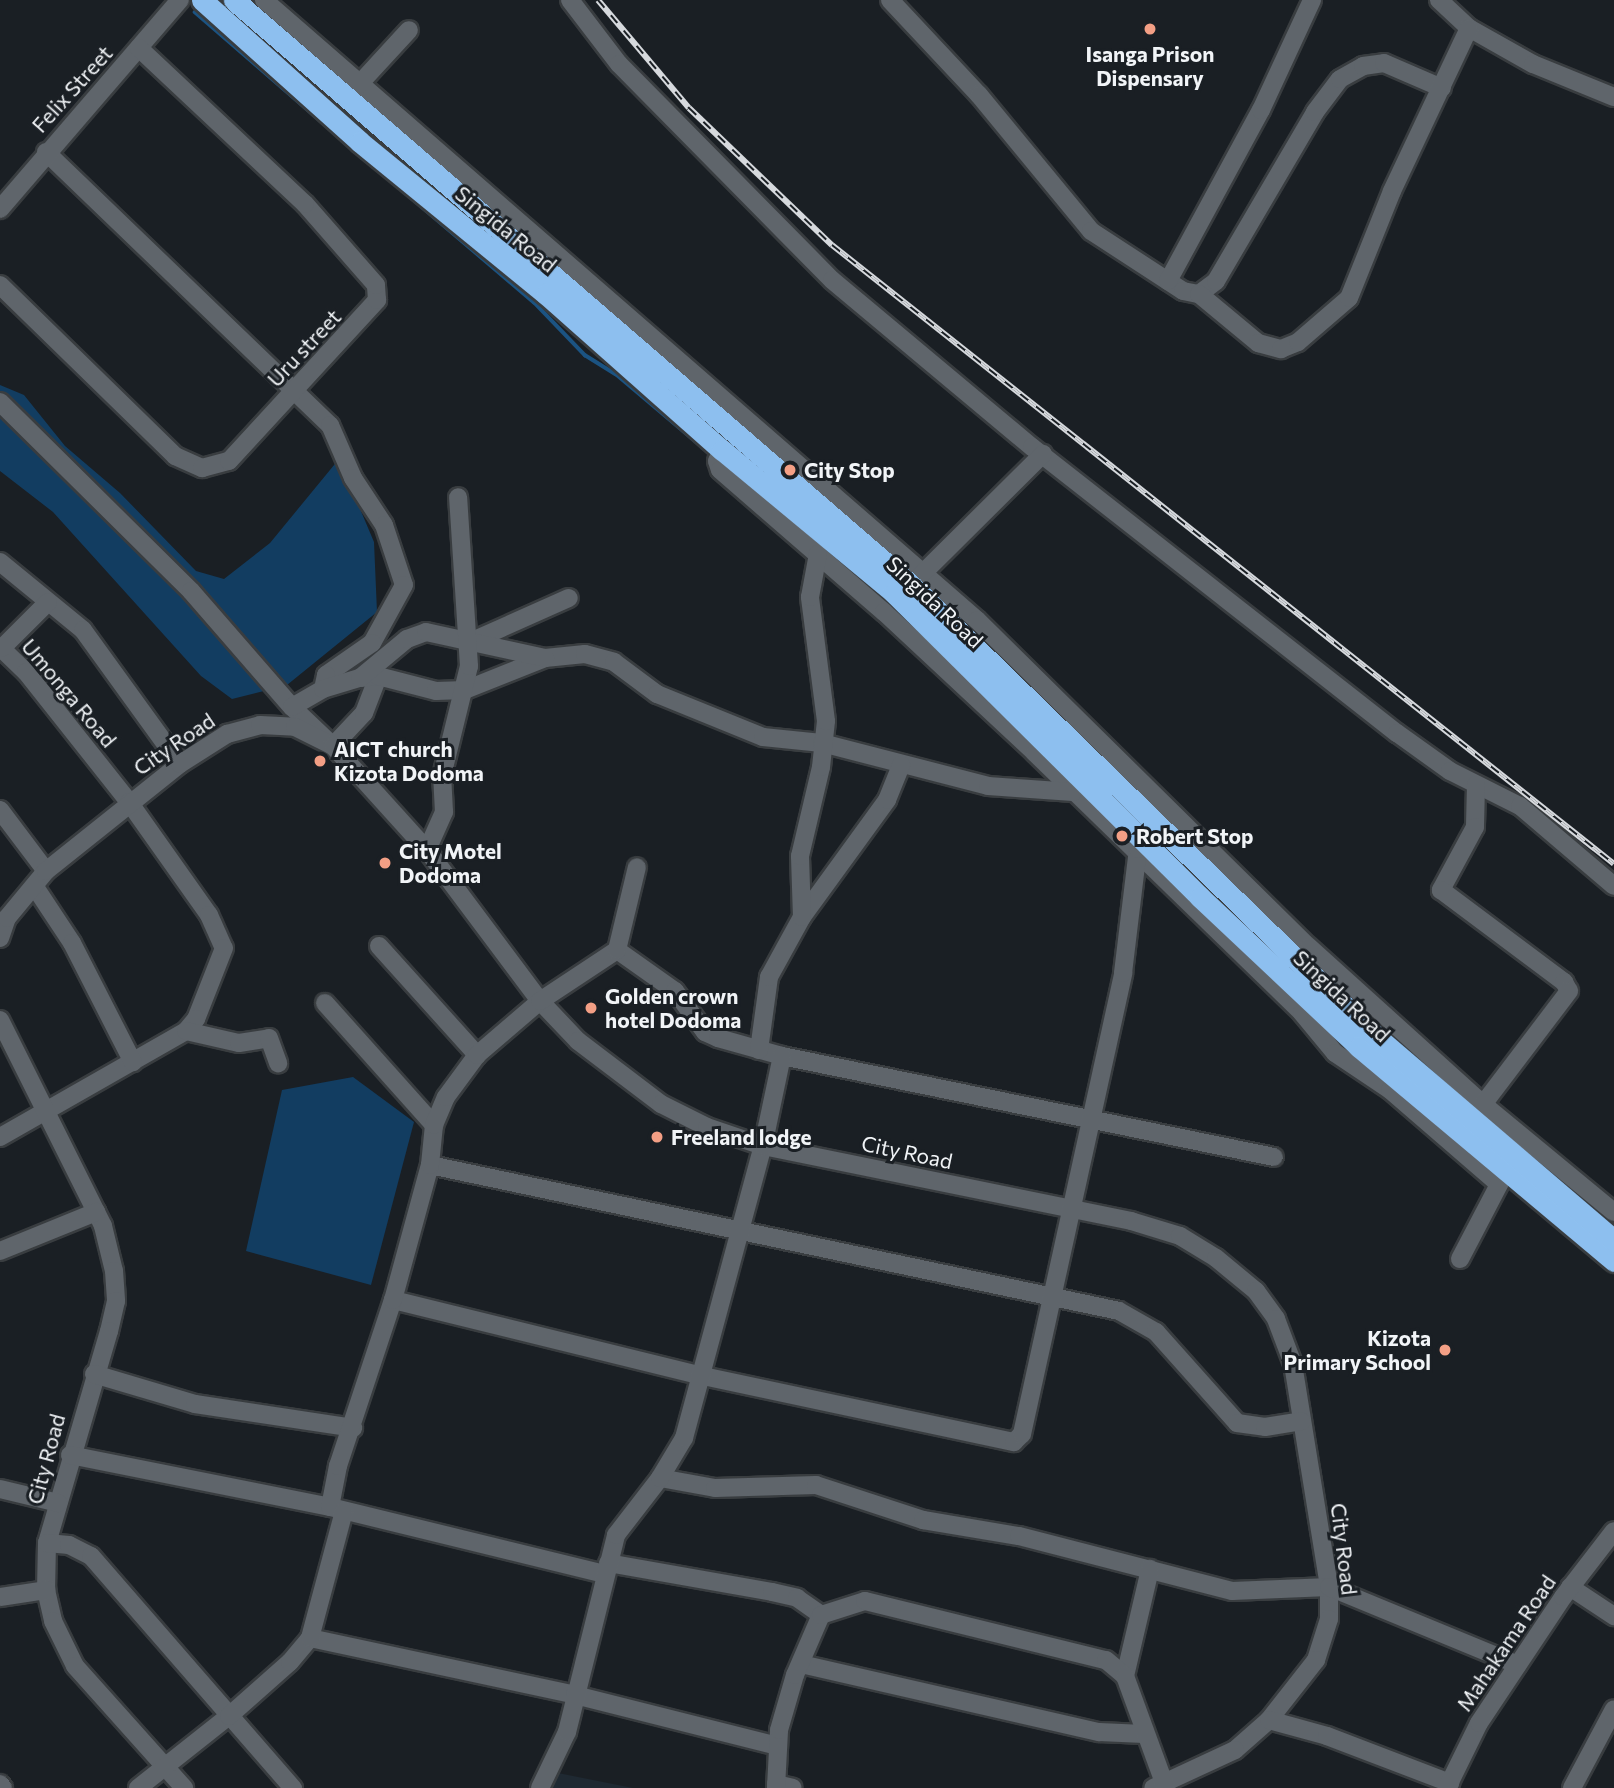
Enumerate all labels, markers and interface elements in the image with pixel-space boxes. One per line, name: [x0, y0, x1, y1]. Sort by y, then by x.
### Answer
marker: Isanga Prison Dispensary: [1140, 19, 1160, 39]
street label: Felix Street: [27, 40, 117, 138]
place label: Isanga Prison Dispensary: [1086, 41, 1214, 91]
street label: Singida Road: [450, 181, 562, 277]
street label: Uru street: [262, 304, 346, 392]
place label: City Stop: [804, 457, 895, 483]
marker: City Stop: [782, 462, 798, 478]
street label: Singida Road: [882, 551, 988, 653]
street label: Umonga Road: [16, 634, 122, 752]
street label: City Road: [129, 708, 219, 780]
place label: AICT church Kizota Dodoma: [334, 736, 484, 786]
marker: AICT church Kizota Dodoma: [312, 753, 328, 769]
place label: Robert Stop: [1136, 823, 1254, 849]
marker: Robert Stop: [1114, 828, 1130, 844]
place label: City Motel Dodoma: [399, 838, 502, 888]
marker: City Motel Dodoma: [377, 855, 393, 871]
street label: Singida Road: [1289, 945, 1395, 1047]
place label: Golden crown hotel Dodoma: [605, 983, 741, 1033]
marker: Golden crown hotel Dodoma: [583, 1000, 599, 1016]
place label: Freeland lodge: [671, 1124, 812, 1150]
marker: Freeland lodge: [649, 1129, 665, 1145]
street label: City Road: [859, 1130, 955, 1174]
place label: Kizota Primary School: [1284, 1325, 1431, 1375]
marker: Kizota Primary School: [1437, 1342, 1453, 1358]
street label: City Road: [22, 1411, 70, 1507]
street label: City Road: [1326, 1502, 1362, 1596]
street label: Mahakama Road: [1451, 1570, 1561, 1716]

